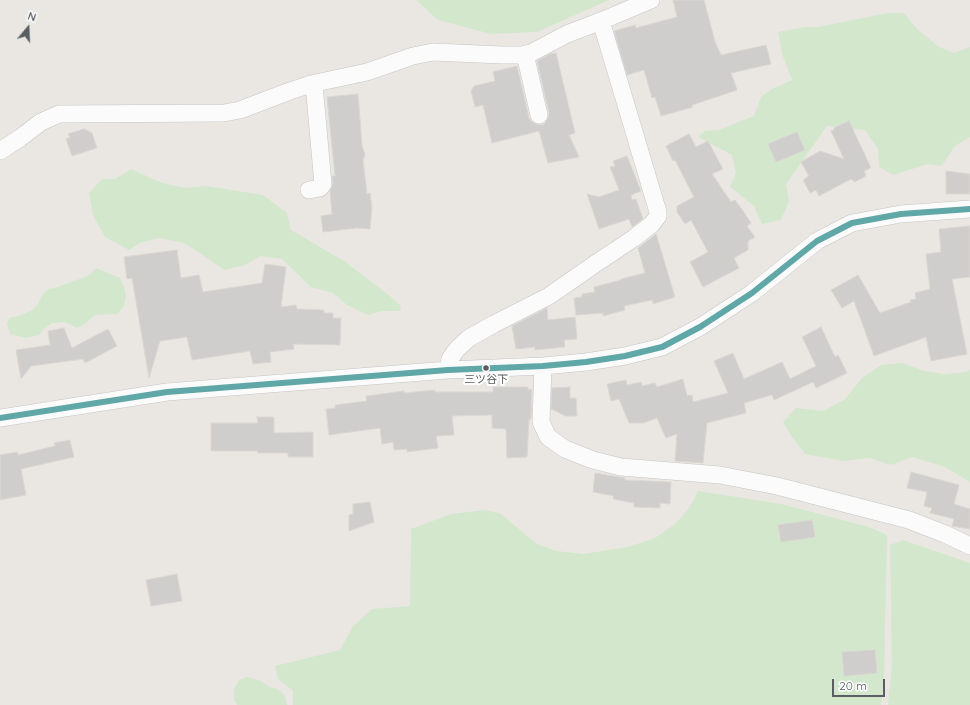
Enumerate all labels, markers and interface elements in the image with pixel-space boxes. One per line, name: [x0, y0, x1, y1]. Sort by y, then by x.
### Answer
north arrow: [8, 8, 48, 48]
text: N: [26, 9, 38, 25]
marker: 三ツ谷下: [481, 363, 491, 373]
place label: 三ツ谷下: [464, 373, 508, 387]
scale bar: [834, 671, 887, 697]
text: 20 m: [839, 678, 867, 693]

